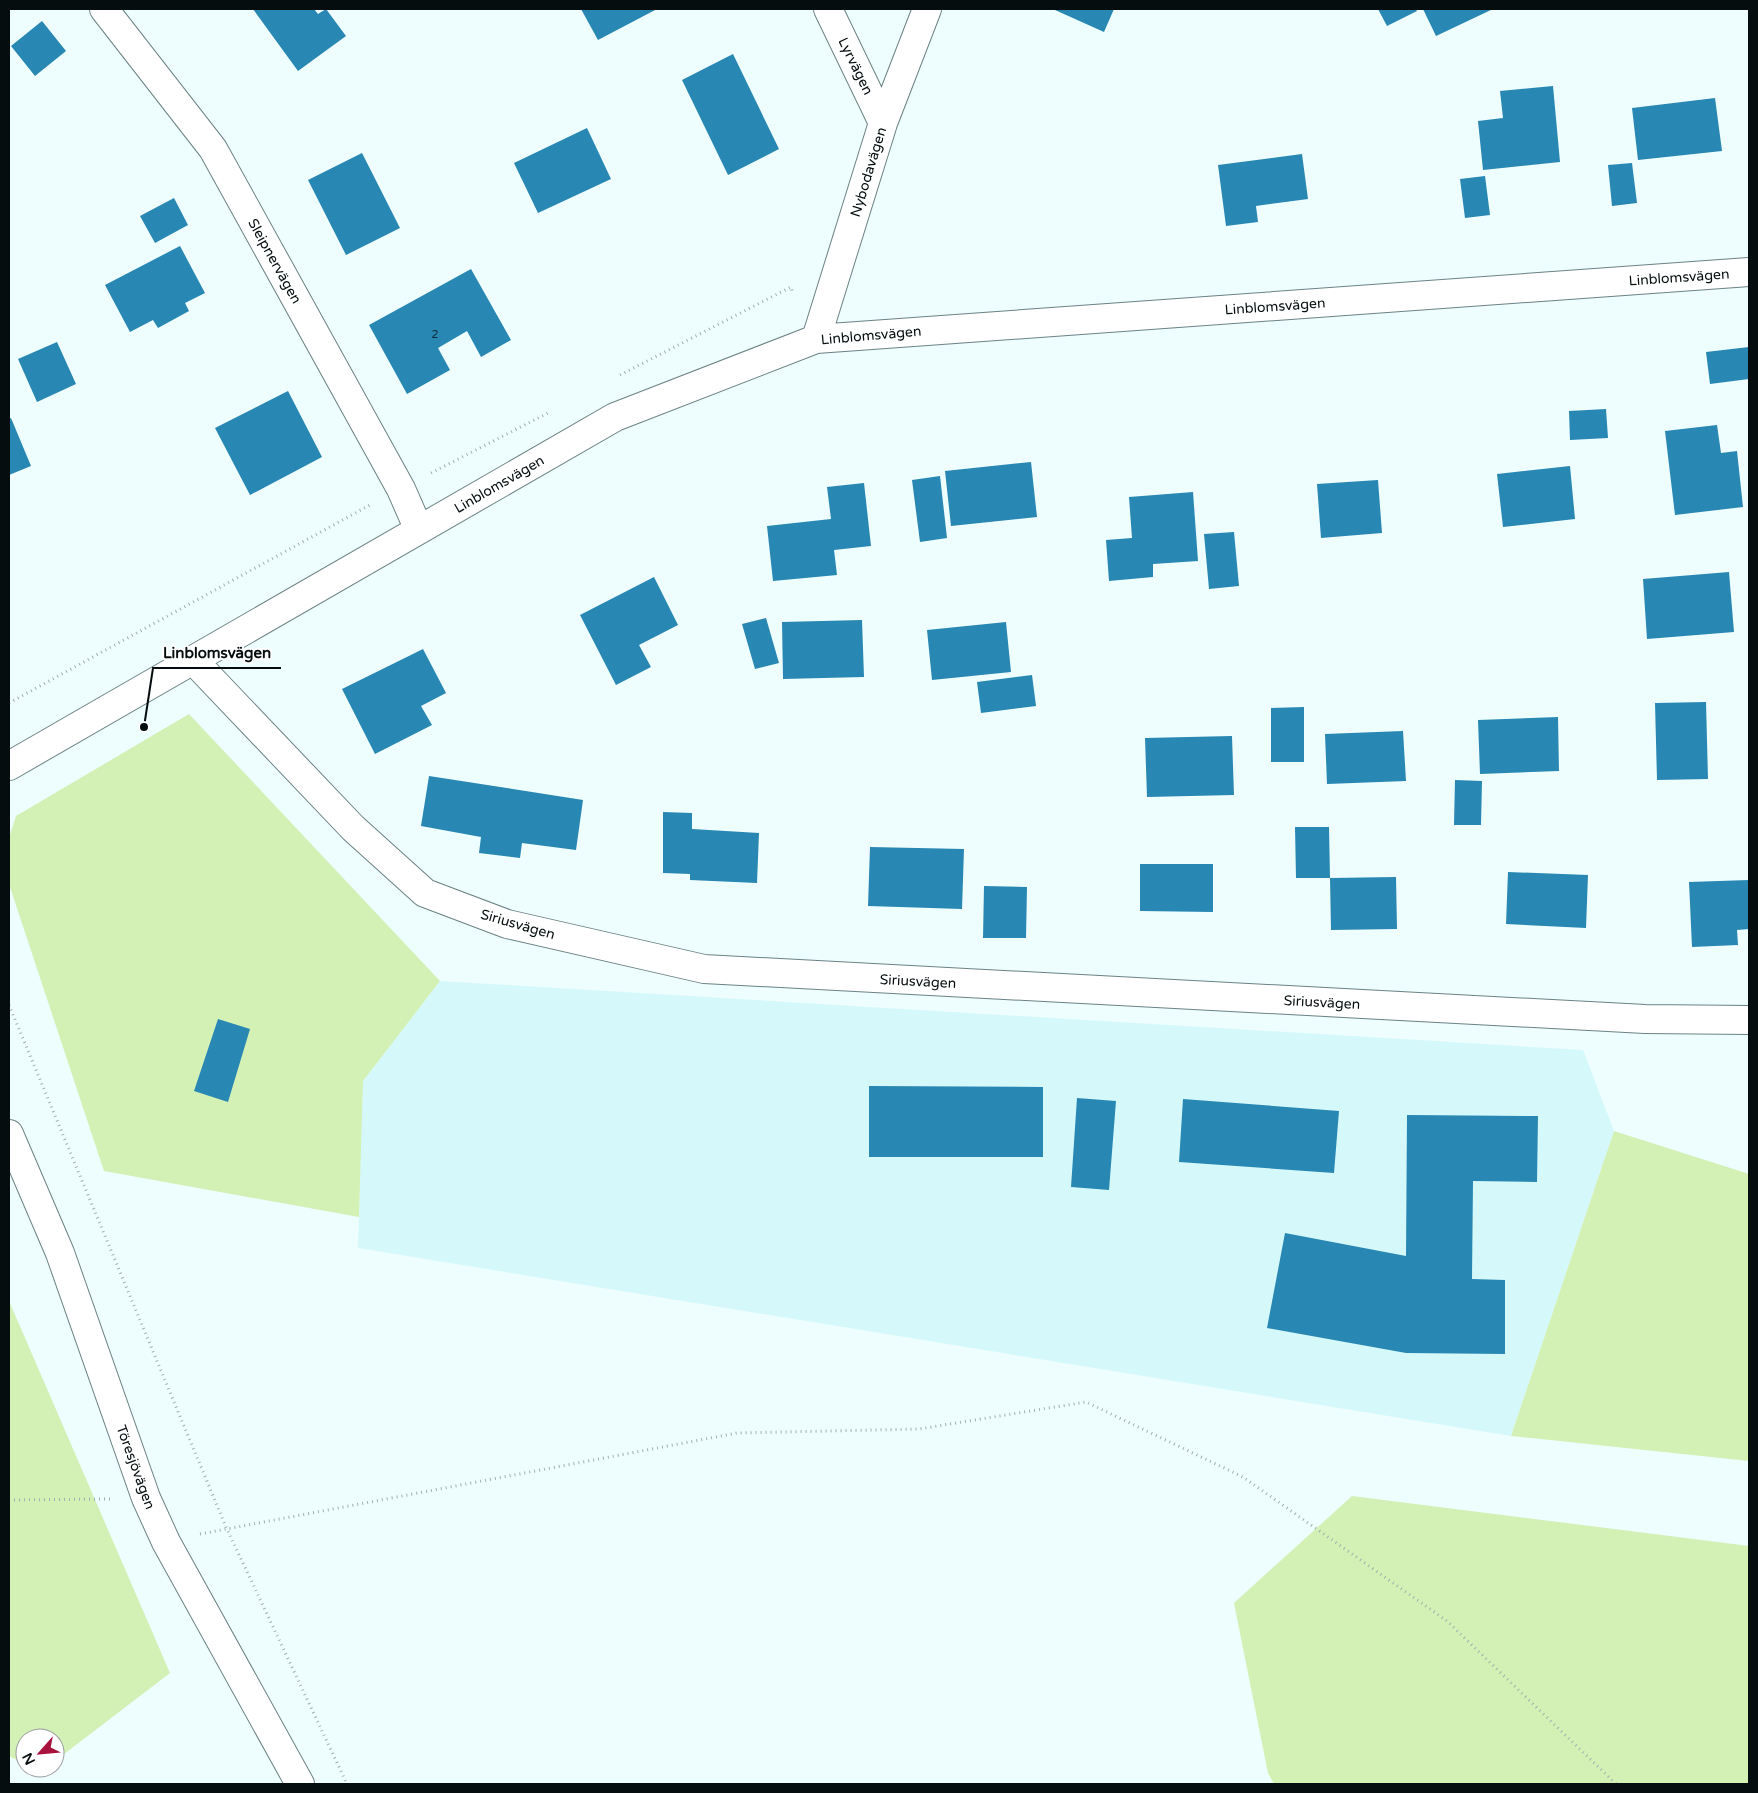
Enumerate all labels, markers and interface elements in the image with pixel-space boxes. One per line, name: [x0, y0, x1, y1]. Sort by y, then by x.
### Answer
street label: Lyrvägen: [834, 35, 877, 98]
street label: Nybodavägen: [847, 125, 890, 219]
street label: Sleipnervägen: [244, 216, 305, 307]
street label: Linblomsvägen: [1628, 265, 1730, 289]
street label: Linblomsvägen: [1224, 294, 1326, 318]
street label: Linblomsvägen: [820, 323, 922, 348]
house number: 2: [432, 328, 439, 341]
street label: Linblomsvägen: [451, 452, 547, 517]
callout: Linblomsvägen: [153, 638, 281, 668]
text: Linblomsvägen: [163, 644, 271, 663]
street label: Siriusvägen: [479, 906, 557, 943]
street label: Siriusvägen: [879, 971, 957, 992]
street label: Siriusvägen: [1283, 992, 1361, 1013]
street label: Töresjövägen: [112, 1423, 159, 1512]
north arrow: [15, 1728, 65, 1778]
text: N: [19, 1750, 39, 1768]

